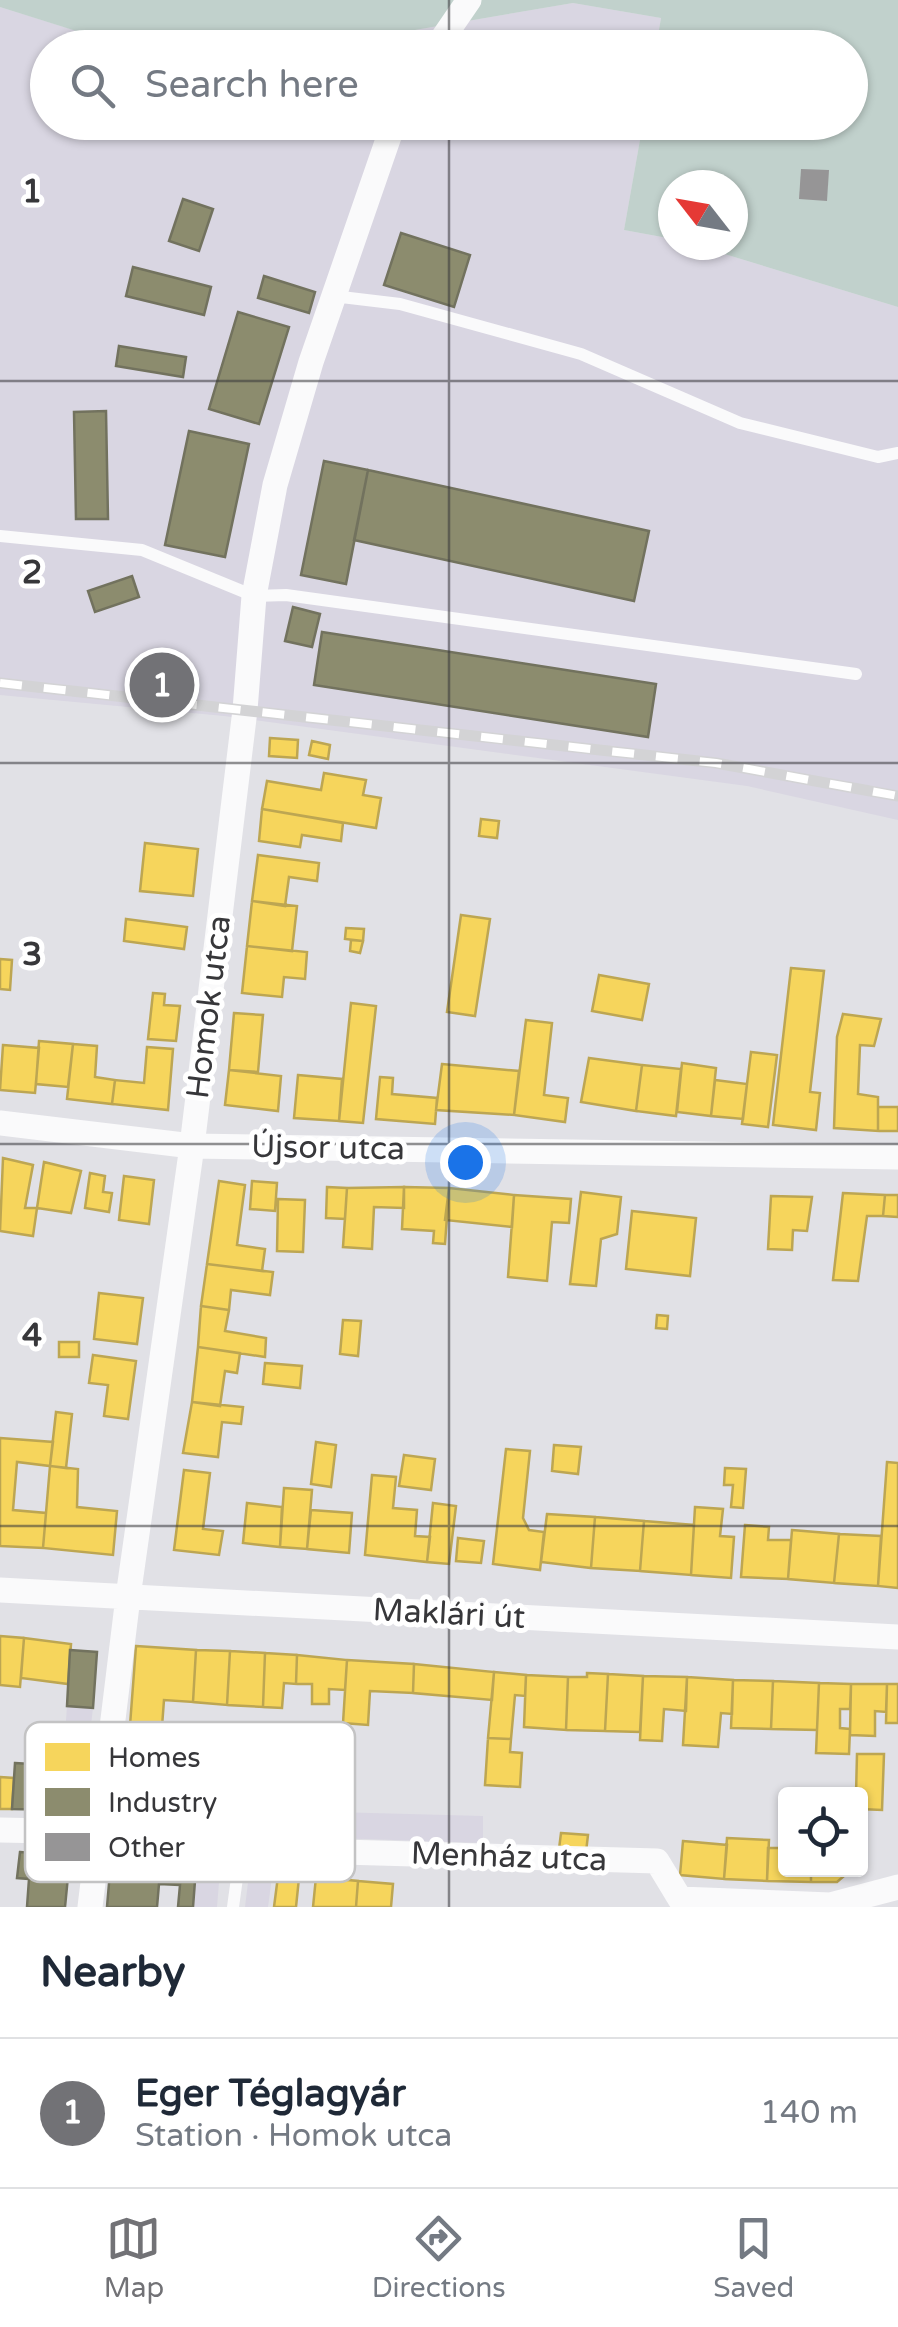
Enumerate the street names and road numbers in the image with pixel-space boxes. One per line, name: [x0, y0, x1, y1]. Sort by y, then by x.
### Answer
street label: Homok utca: [179, 913, 239, 1101]
street label: Újsor utca: [251, 1127, 405, 1168]
street label: Maklári út: [372, 1591, 526, 1637]
street label: Menház utca: [410, 1835, 608, 1879]

